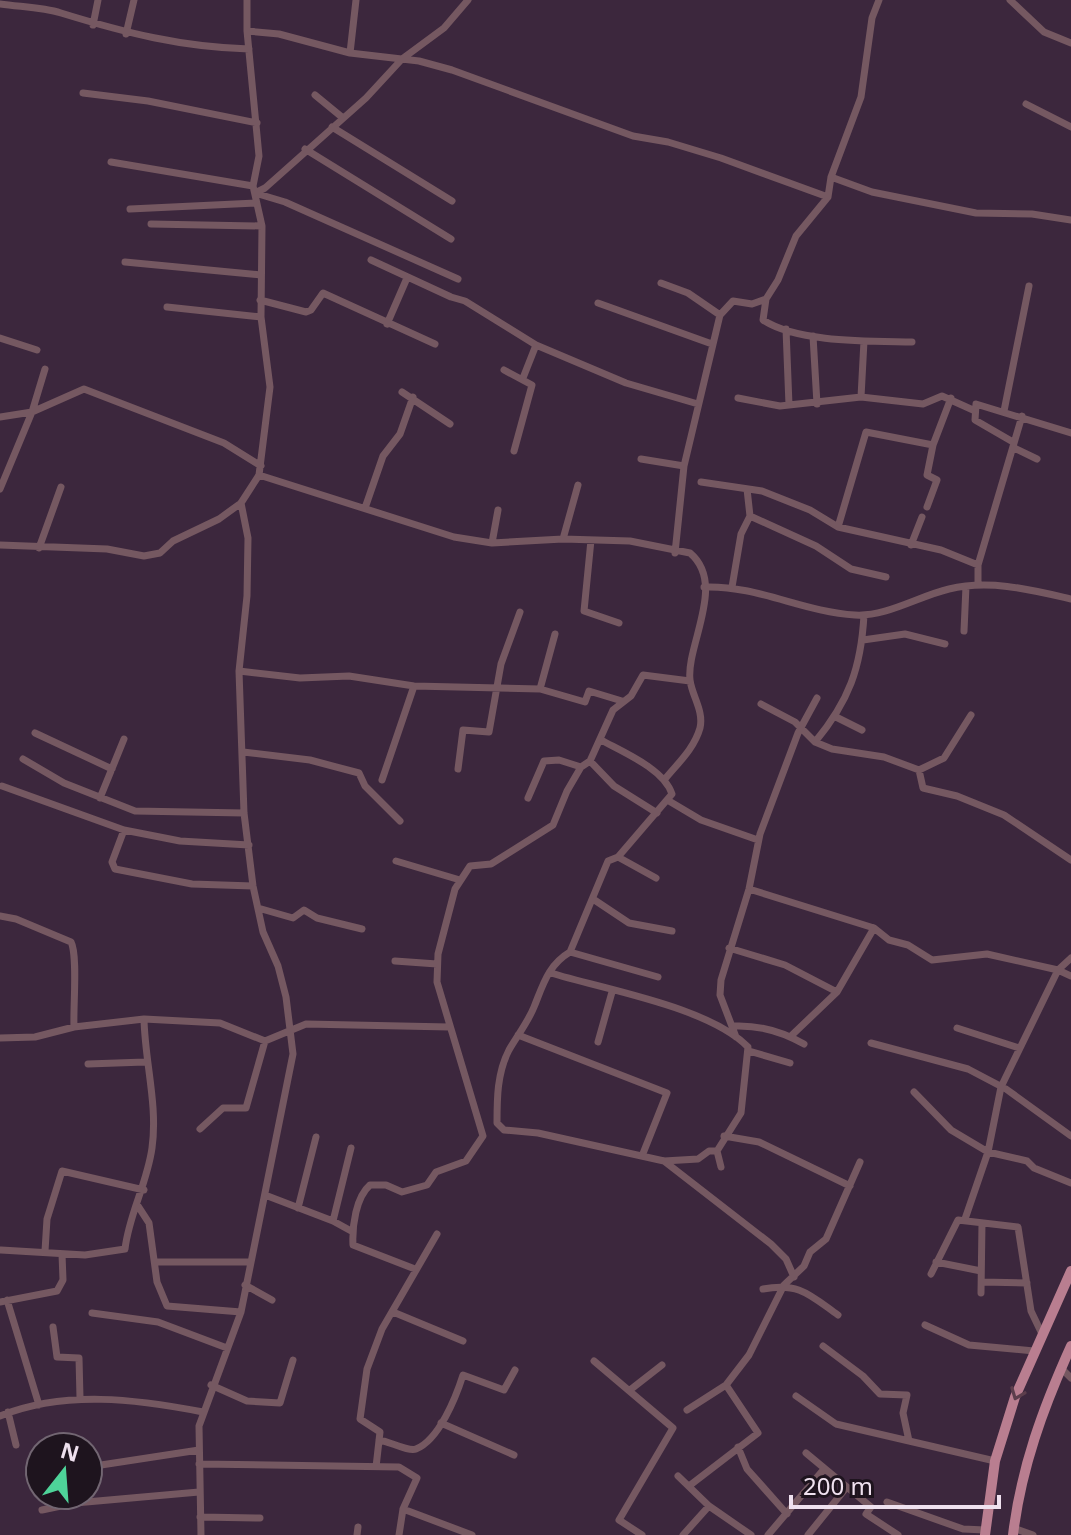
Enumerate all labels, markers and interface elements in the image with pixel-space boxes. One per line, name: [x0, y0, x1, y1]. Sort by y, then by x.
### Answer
one-way arrow: [1010, 1386, 1027, 1400]
north arrow: [24, 1431, 104, 1511]
text: N: [57, 1434, 83, 1468]
scale bar: [791, 1459, 999, 1509]
text: 200 m: [803, 1469, 873, 1502]

